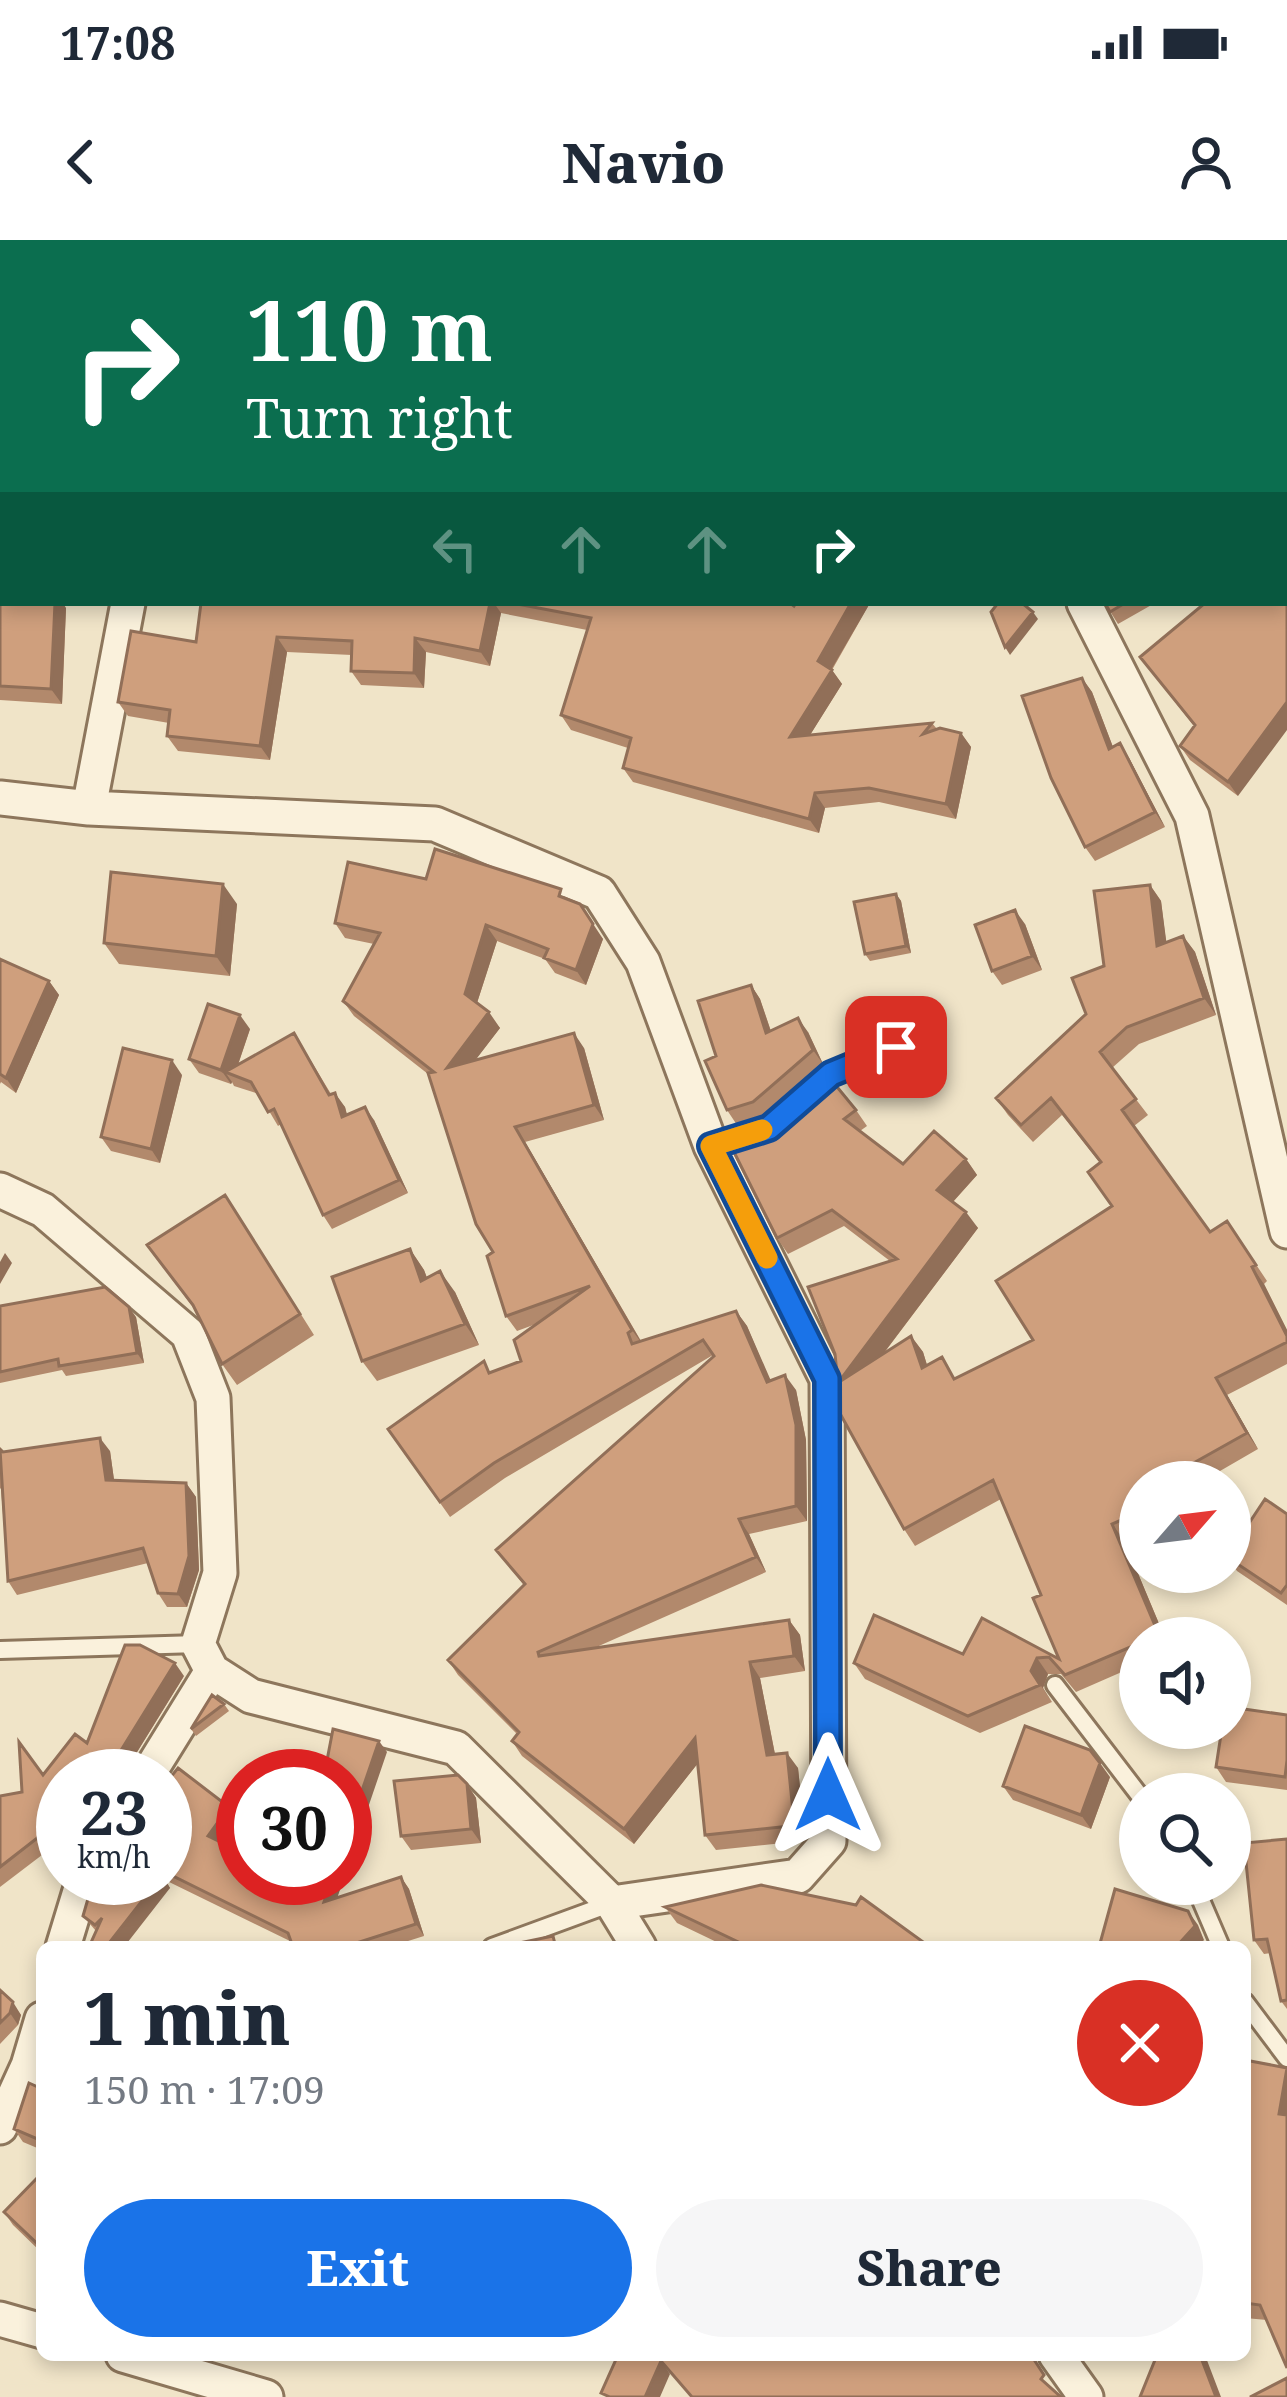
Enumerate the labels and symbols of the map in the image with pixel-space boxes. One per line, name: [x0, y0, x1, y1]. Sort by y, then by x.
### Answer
pin: [845, 996, 947, 1098]
north arrow: [1119, 1461, 1251, 1593]
position arrow: [765, 1732, 891, 1858]
speed limit sign: 30: [216, 1749, 372, 1905]

